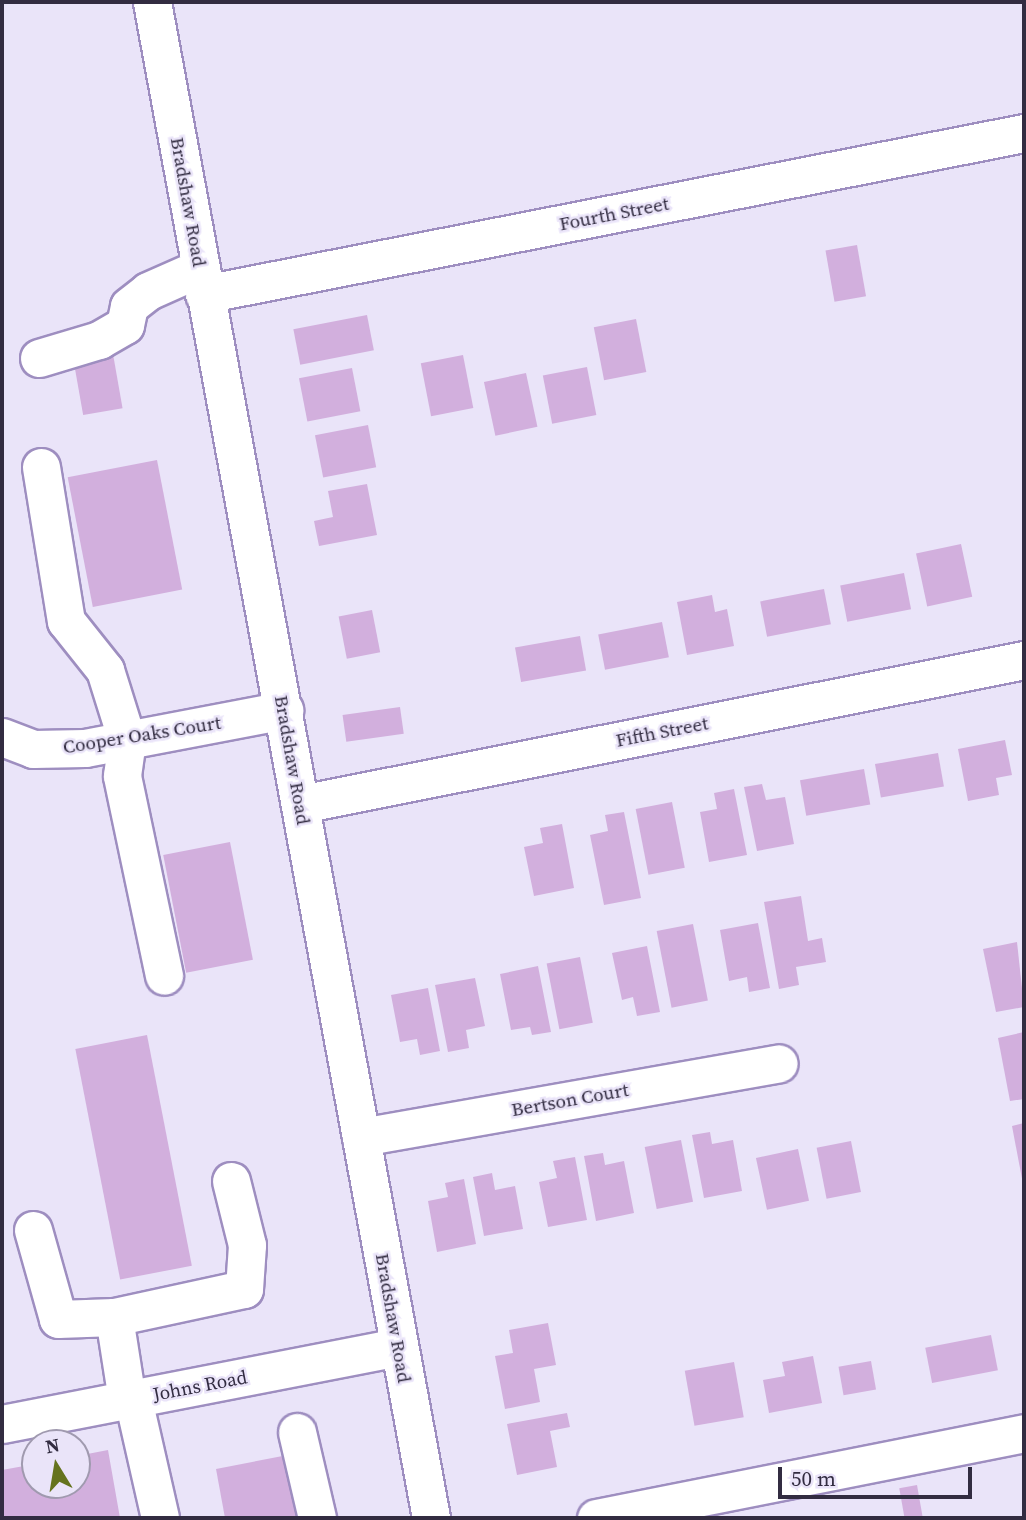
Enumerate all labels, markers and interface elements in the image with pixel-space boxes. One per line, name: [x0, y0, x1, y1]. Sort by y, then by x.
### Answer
street label: Bradshaw Road: [165, 136, 211, 268]
street label: Fourth Street: [557, 192, 671, 236]
street label: Bradshaw Road: [269, 694, 315, 826]
street label: Cooper Oaks Court: [61, 711, 223, 759]
street label: Fifth Street: [614, 712, 710, 752]
street label: Bertson Court: [510, 1078, 630, 1122]
street label: Bradshaw Road: [370, 1252, 416, 1384]
street label: Johns Road: [151, 1366, 249, 1406]
north arrow: [21, 1429, 91, 1499]
text: N: [43, 1431, 62, 1459]
scale bar: [781, 1454, 975, 1498]
text: 50 m: [791, 1464, 836, 1493]

